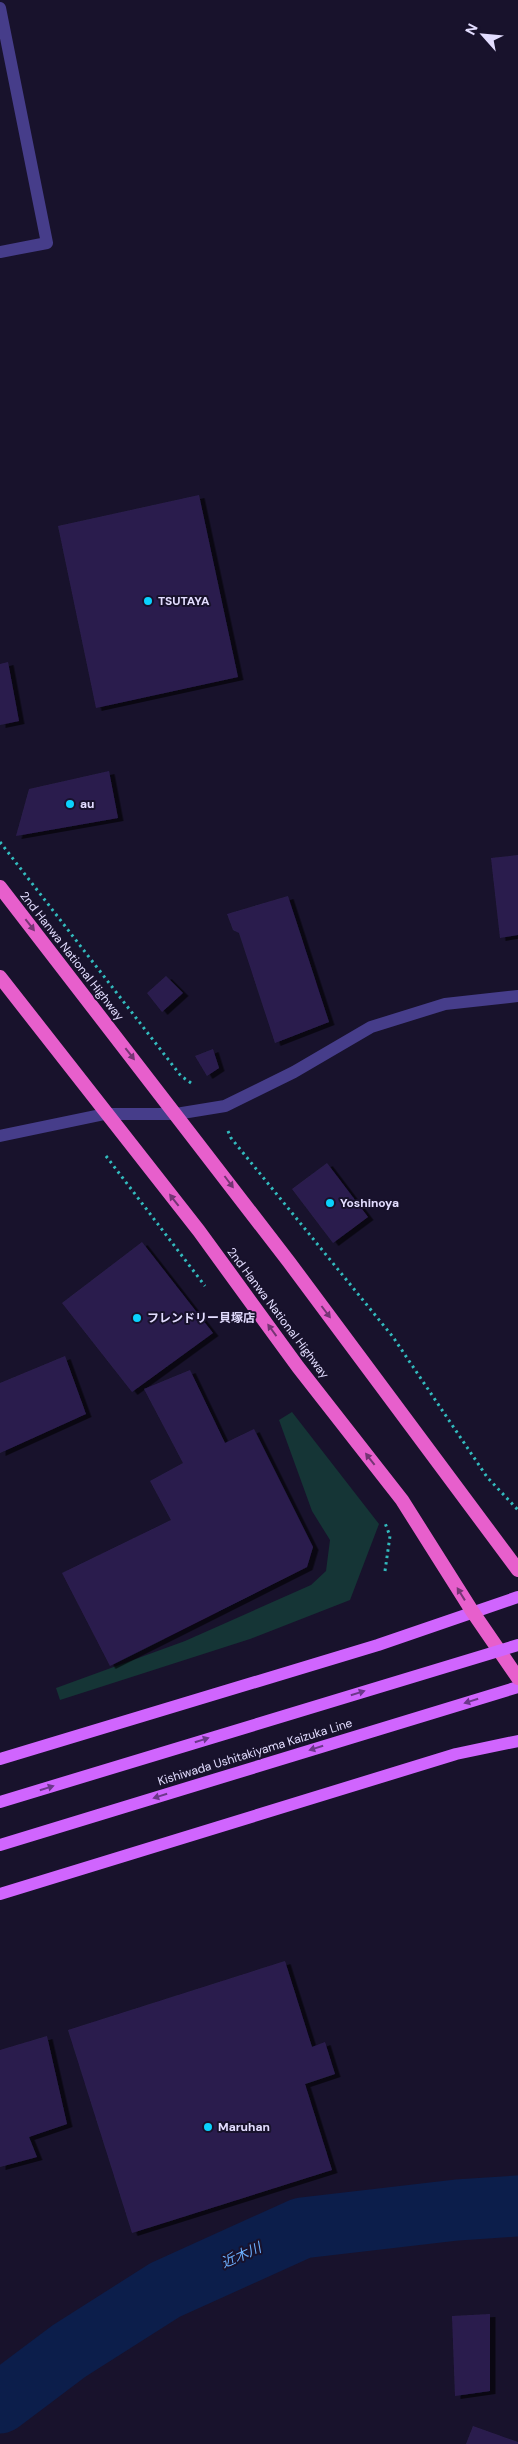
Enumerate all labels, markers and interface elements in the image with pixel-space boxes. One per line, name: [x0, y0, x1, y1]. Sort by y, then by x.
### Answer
north arrow: [458, 10, 508, 60]
text: N: [461, 20, 482, 38]
place label: TSUTAYA: [158, 593, 210, 609]
marker: TSUTAYA: [142, 595, 154, 607]
place label: au: [80, 796, 94, 812]
marker: au: [64, 798, 76, 810]
street label: 2nd Hanwa National Highway: [16, 888, 128, 1024]
one-way arrow: [25, 918, 35, 932]
one-way arrow: [124, 1047, 135, 1060]
one-way arrow: [223, 1176, 234, 1189]
one-way arrow: [169, 1194, 180, 1207]
place label: Yoshinoya: [340, 1195, 399, 1211]
marker: Yoshinoya: [324, 1197, 336, 1209]
street label: 2nd Hanwa National Highway: [223, 1244, 333, 1382]
one-way arrow: [321, 1305, 332, 1318]
place label: フレンドリー貝塚店: [147, 1310, 255, 1326]
marker: フレンドリー貝塚店: [131, 1312, 143, 1324]
one-way arrow: [266, 1324, 277, 1337]
one-way arrow: [365, 1453, 376, 1466]
one-way arrow: [456, 1587, 466, 1601]
one-way arrow: [350, 1688, 365, 1696]
one-way arrow: [464, 1698, 479, 1706]
street label: Kishiwada Ushitakiyama Kaizuka Line: [156, 1715, 354, 1789]
one-way arrow: [195, 1736, 210, 1744]
one-way arrow: [308, 1744, 323, 1752]
one-way arrow: [39, 1783, 54, 1791]
one-way arrow: [153, 1792, 168, 1800]
place label: Maruhan: [218, 2119, 270, 2135]
marker: Maruhan: [202, 2121, 214, 2133]
water label: 近木川: [218, 2237, 266, 2272]

